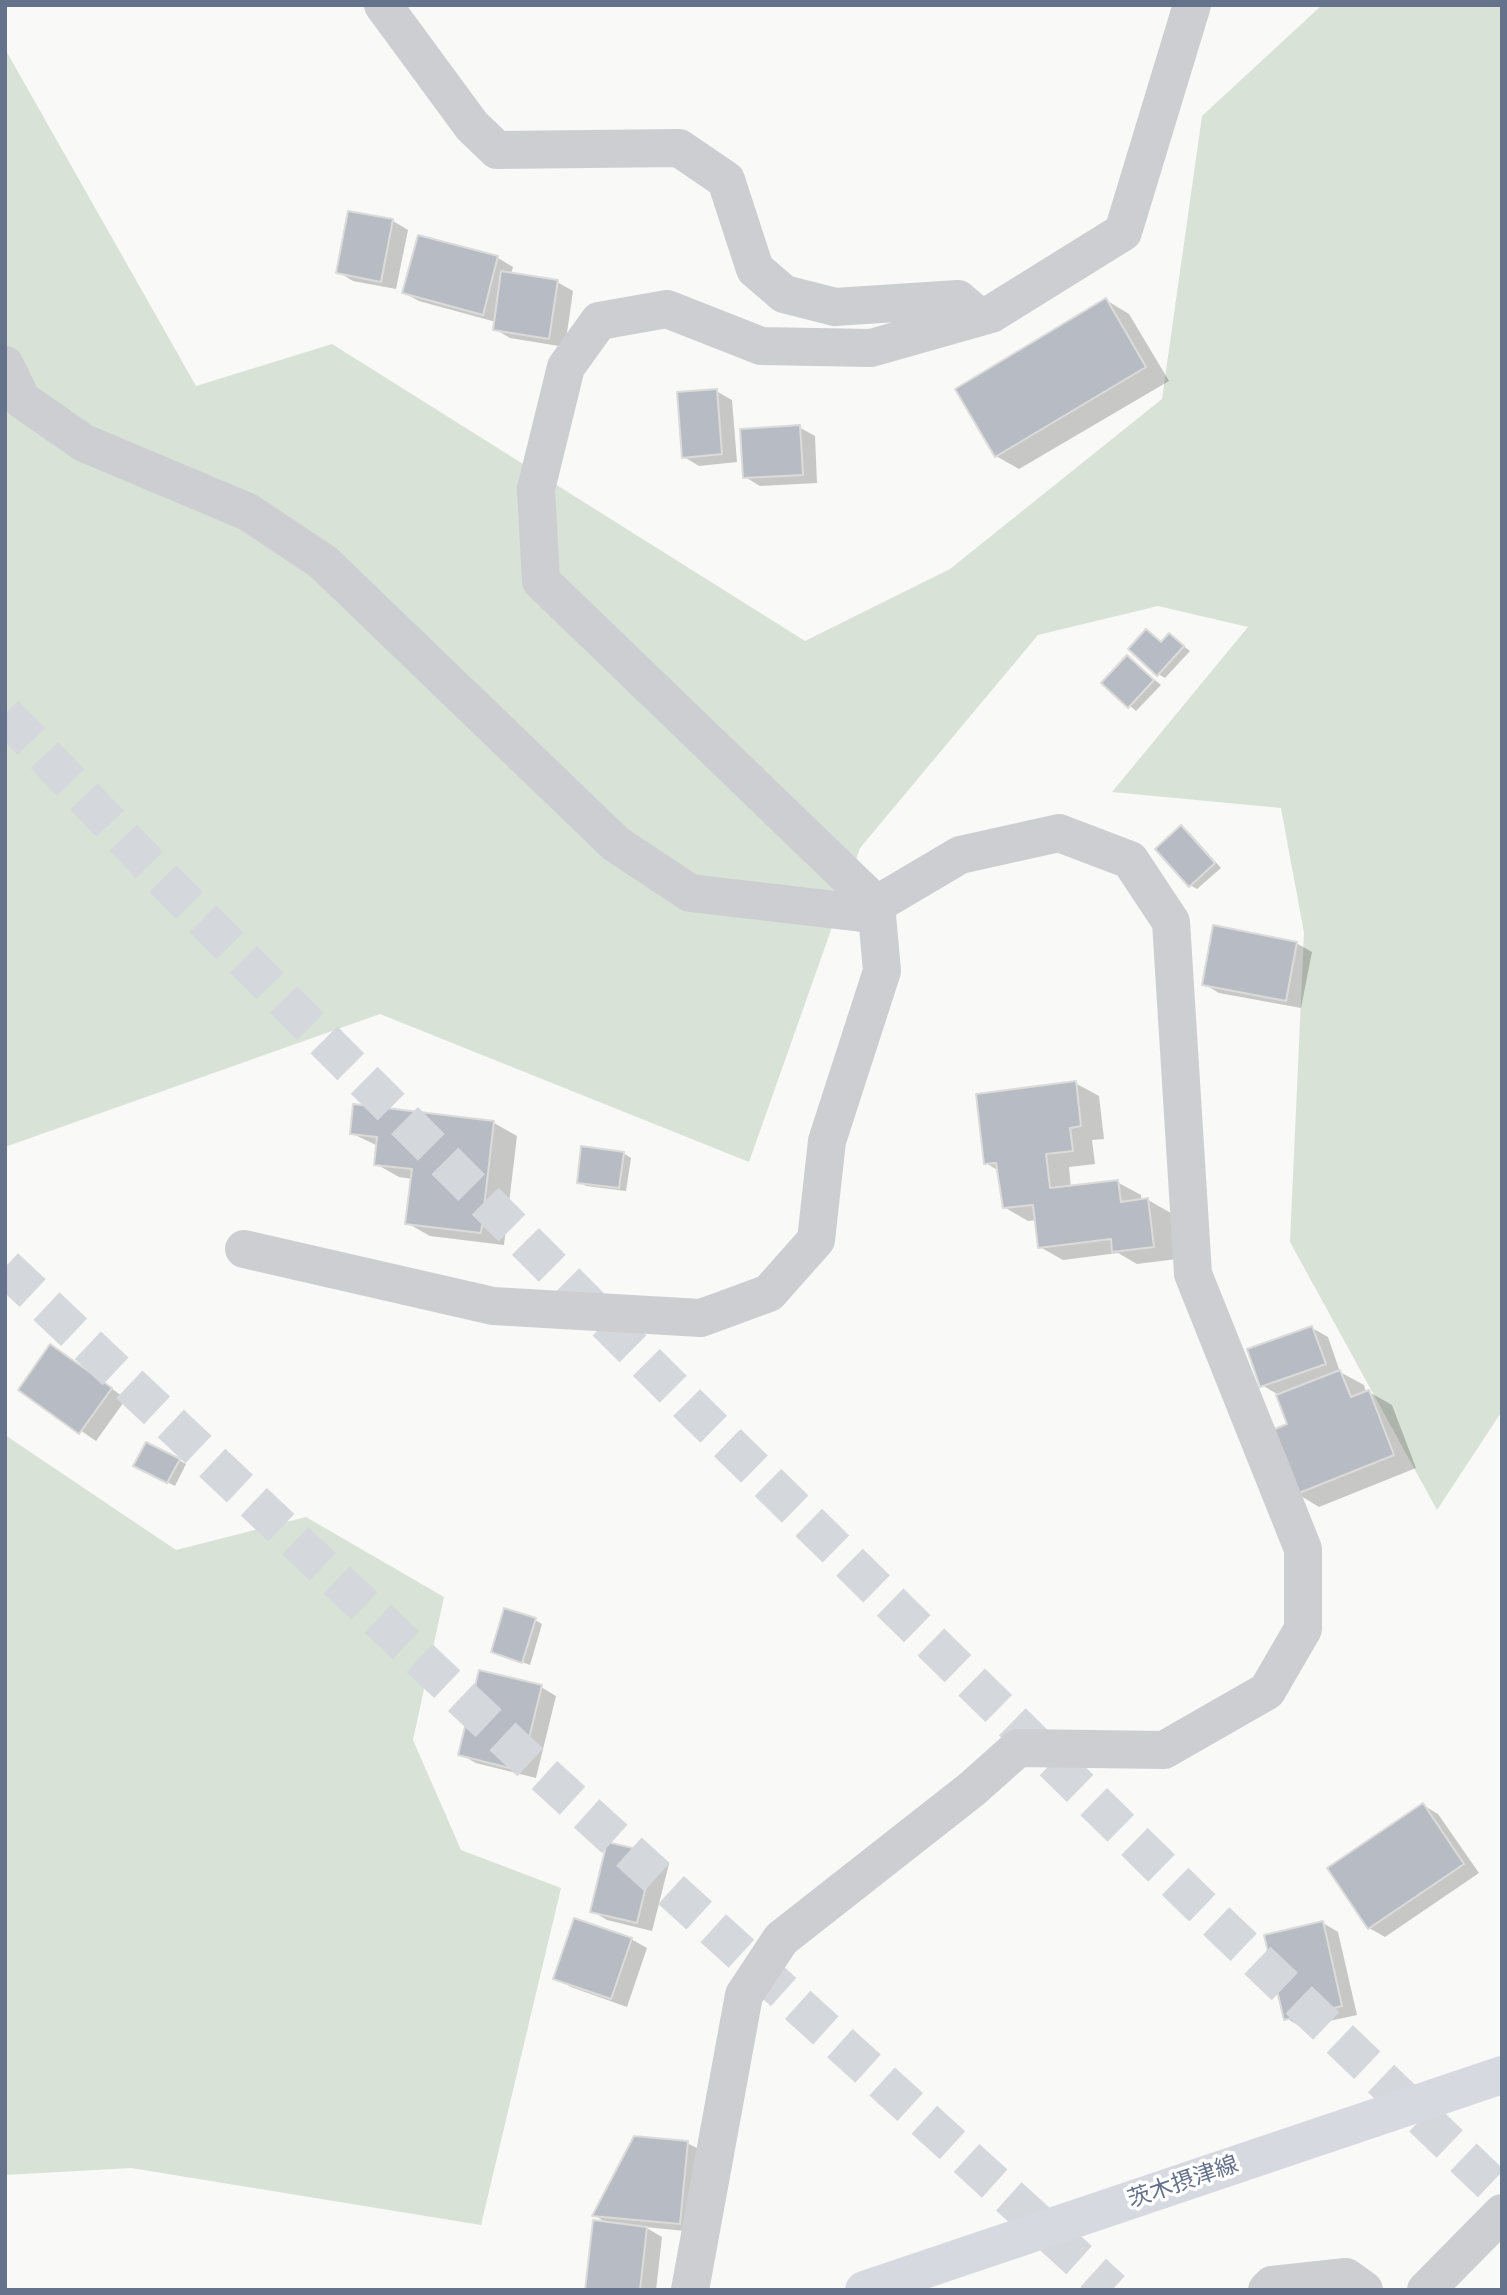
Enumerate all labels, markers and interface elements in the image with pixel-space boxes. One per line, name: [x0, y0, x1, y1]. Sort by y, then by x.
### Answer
street label: 茨木摂津線: [1124, 2150, 1242, 2214]

